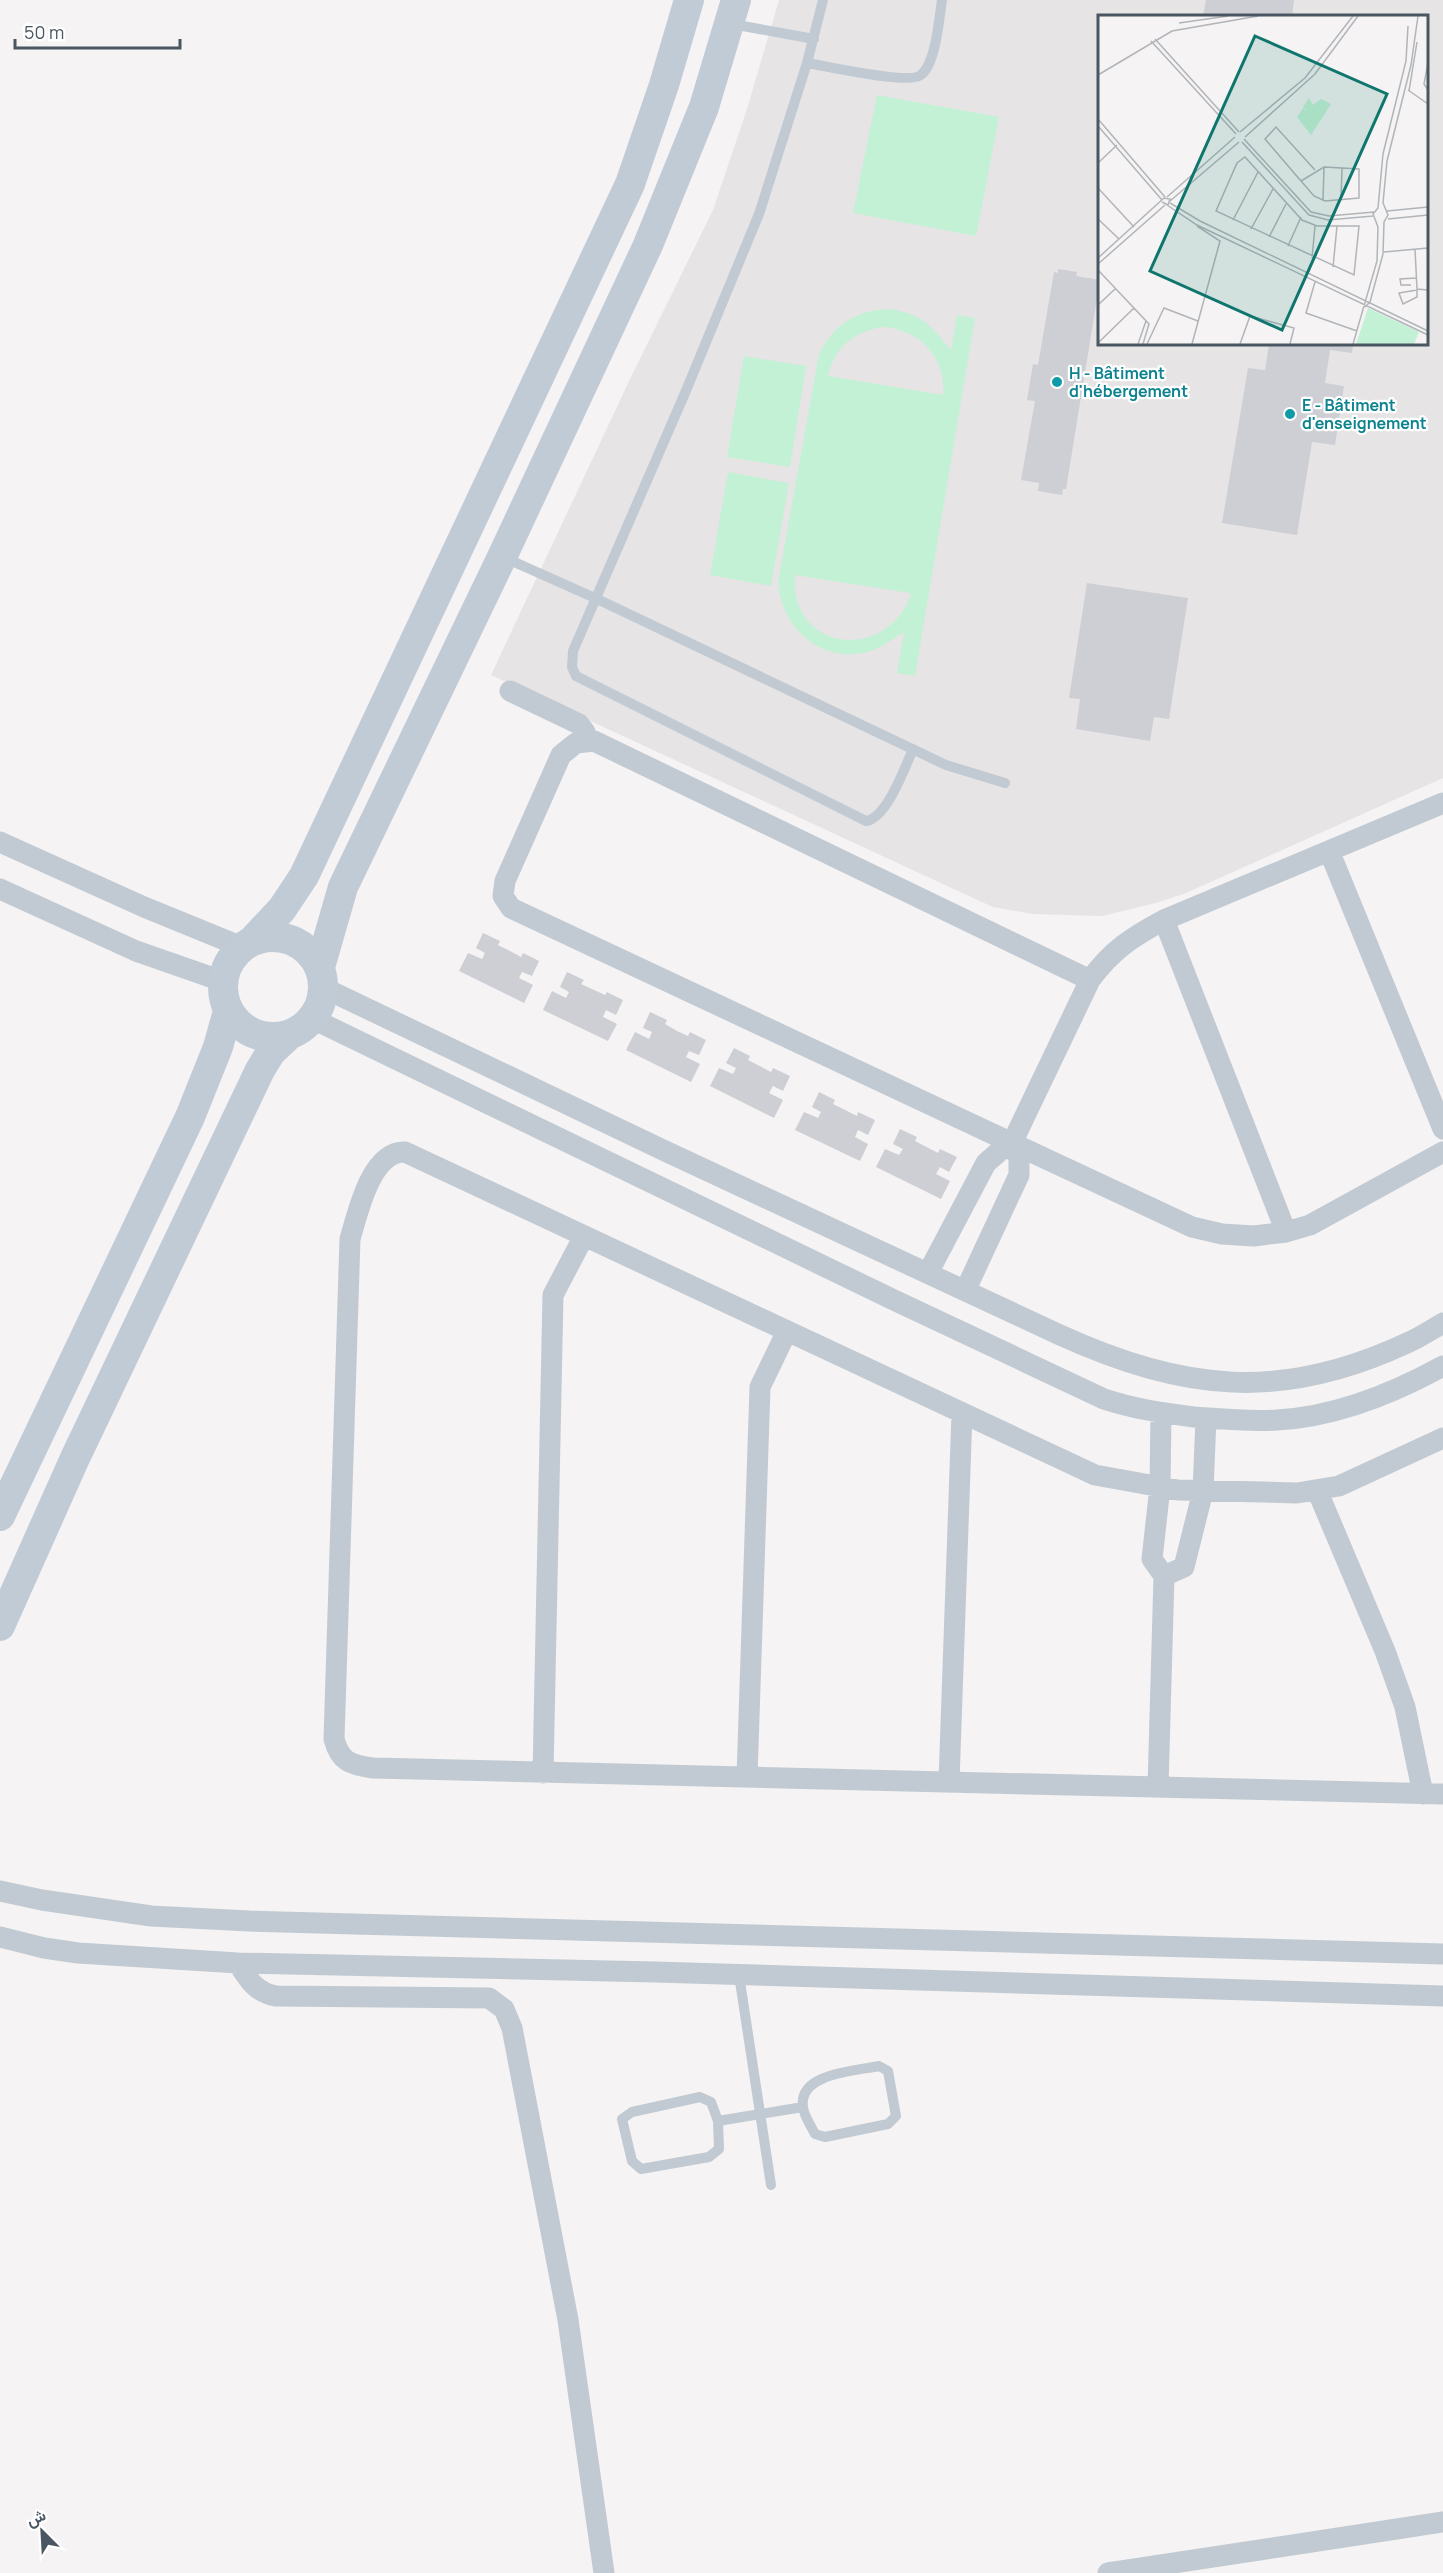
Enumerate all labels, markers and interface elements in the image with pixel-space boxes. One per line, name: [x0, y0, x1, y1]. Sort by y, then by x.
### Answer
scale bar: [15, 12, 180, 50]
inset map: [1098, 15, 1428, 345]
text: 50 m: [24, 20, 64, 44]
place label: H - Bâtiment d'hébergement: [1069, 362, 1188, 402]
marker: H - Bâtiment d'hébergement: [1050, 375, 1064, 389]
place label: E - Bâtiment d'enseignement: [1302, 394, 1427, 434]
marker: E - Bâtiment d'enseignement: [1283, 407, 1297, 421]
north arrow: [12, 2501, 72, 2561]
text: ش: [23, 2503, 49, 2531]

